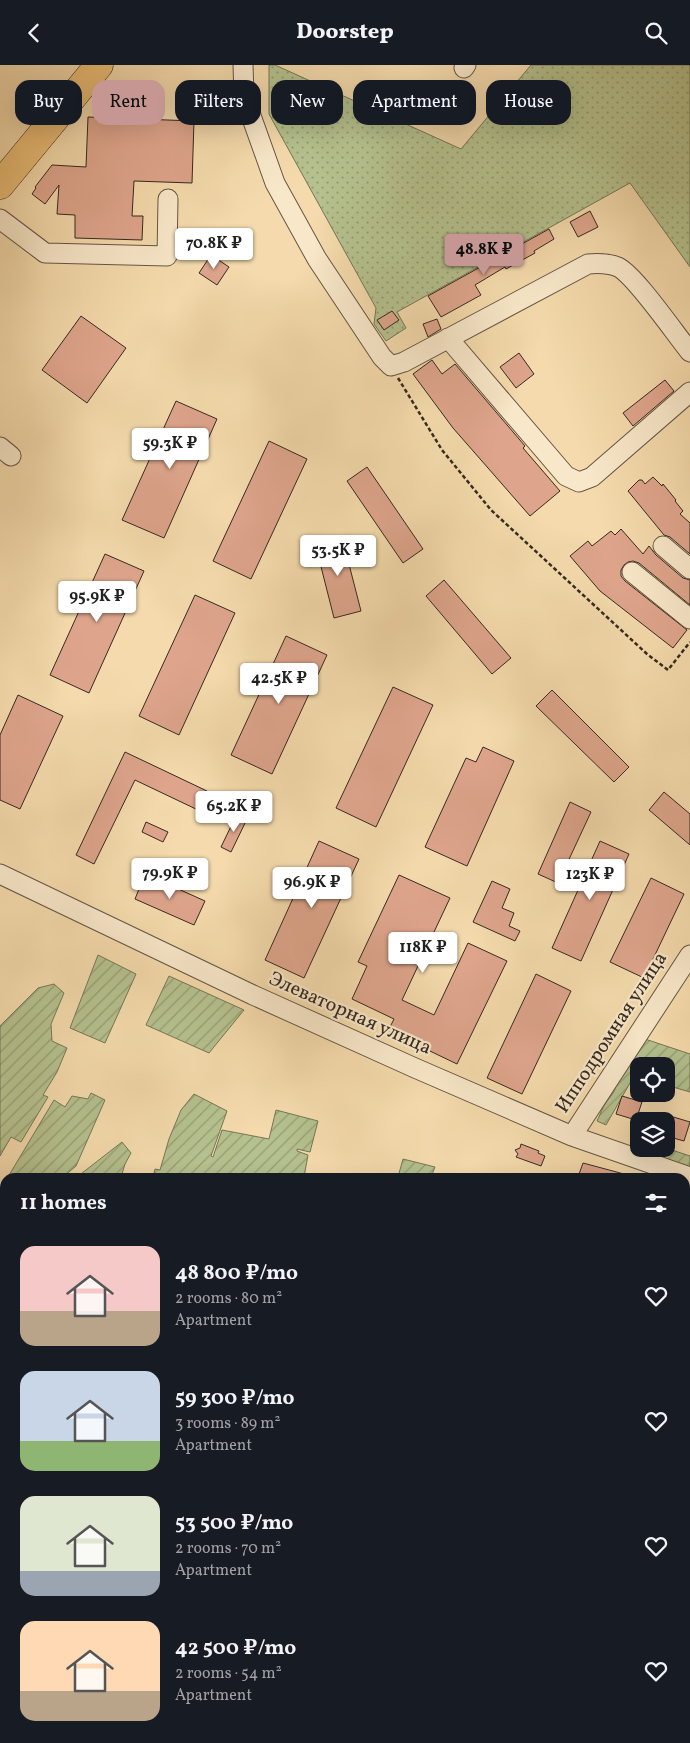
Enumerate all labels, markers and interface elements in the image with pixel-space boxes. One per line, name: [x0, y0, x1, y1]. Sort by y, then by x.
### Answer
text: Doorstep: [296, 17, 394, 48]
icon: back: [20, 19, 48, 47]
icon: search: [642, 19, 670, 47]
chip: Buy: [15, 80, 82, 125]
chip: Rent: [92, 80, 165, 125]
chip: Filters: [175, 80, 261, 125]
chip: New: [271, 80, 343, 125]
chip: Apartment: [353, 80, 476, 125]
chip: House: [486, 80, 571, 125]
pin: 70.8K ₽: [168, 227, 260, 270]
text: 70.8K ₽: [186, 233, 242, 255]
pin: 48.8K ₽: [438, 233, 530, 276]
text: 48.8K ₽: [455, 239, 513, 261]
pin: 59.3K ₽: [124, 427, 216, 470]
text: 59.3K ₽: [143, 433, 197, 455]
pin: 53.5K ₽: [292, 535, 384, 577]
text: 53.5K ₽: [311, 540, 365, 562]
pin: 95.9K ₽: [51, 581, 143, 623]
text: 95.9K ₽: [69, 586, 125, 608]
pin: 42.5K ₽: [233, 663, 325, 705]
text: 42.5K ₽: [251, 668, 307, 690]
pin: 65.2K ₽: [188, 791, 280, 833]
text: 65.2K ₽: [206, 796, 262, 818]
pin: 79.9K ₽: [124, 857, 216, 900]
pin: 123K ₽: [549, 859, 631, 901]
text: 79.9K ₽: [142, 863, 198, 885]
text: 123K ₽: [566, 864, 614, 886]
pin: 96.9K ₽: [266, 867, 358, 909]
text: 96.9K ₽: [283, 872, 341, 894]
pin: 118K ₽: [382, 931, 464, 974]
text: 118K ₽: [399, 937, 447, 959]
street label: Ипподромная улица: [549, 947, 675, 1119]
street label: Элеваторная улица: [264, 965, 436, 1063]
map controls: [630, 1057, 675, 1157]
button: locate: [630, 1057, 675, 1102]
button: layers: [630, 1112, 675, 1157]
text: 11 homes: [20, 1189, 107, 1218]
icon: filters: [642, 1189, 670, 1217]
text: 48 800 ₽/mo: [175, 1259, 298, 1288]
icon: home: [60, 1266, 120, 1326]
icon: heart: [642, 1282, 670, 1310]
text: 2 rooms · 80 m²: [175, 1288, 282, 1310]
text: Apartment: [175, 1310, 252, 1332]
text: 59 300 ₽/mo: [175, 1384, 295, 1413]
icon: home: [60, 1391, 120, 1451]
icon: heart: [642, 1407, 670, 1435]
text: 3 rooms · 89 m²: [175, 1413, 280, 1435]
text: Apartment: [175, 1435, 252, 1457]
text: 53 500 ₽/mo: [175, 1509, 293, 1538]
icon: home: [60, 1516, 120, 1576]
icon: heart: [642, 1532, 670, 1560]
text: 2 rooms · 70 m²: [175, 1538, 281, 1560]
text: Apartment: [175, 1560, 252, 1582]
text: 42 500 ₽/mo: [175, 1634, 296, 1663]
icon: home: [60, 1641, 120, 1701]
icon: heart: [642, 1657, 670, 1685]
text: 2 rooms · 54 m²: [175, 1663, 282, 1685]
text: Apartment: [175, 1685, 252, 1707]

